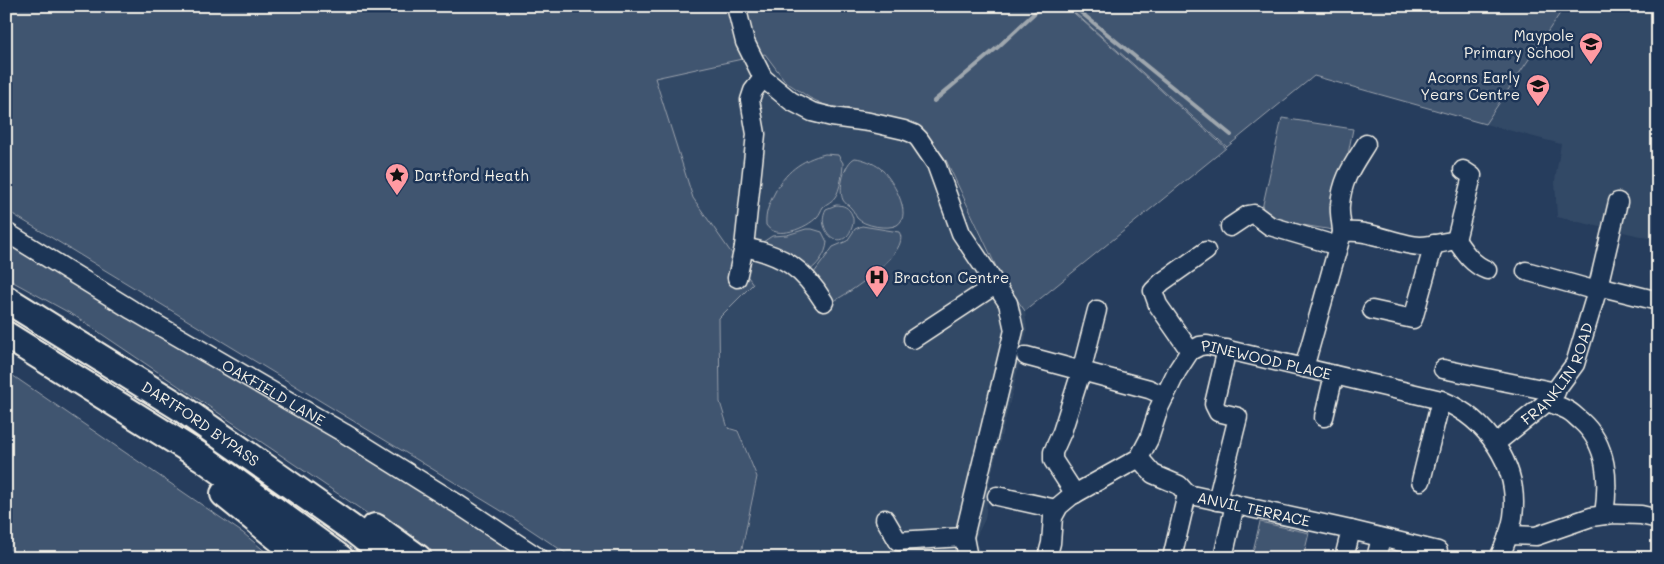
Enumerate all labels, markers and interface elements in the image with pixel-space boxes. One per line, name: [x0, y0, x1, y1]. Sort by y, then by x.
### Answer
place label: Maypole Primary School: [1464, 25, 1574, 62]
school or university icon: Maypole Primary School: [1578, 31, 1604, 65]
place label: Acorns Early Years Centre: [1420, 67, 1520, 104]
school or university icon: Acorns Early Years Centre: [1525, 73, 1551, 107]
place icon: Dartford Heath: [384, 162, 410, 196]
place label: Dartford Heath: [414, 165, 529, 185]
hospital icon: Bracton Centre: [864, 264, 890, 298]
place label: Bracton Centre: [894, 267, 1009, 287]
street label: FRANKLIN ROAD: [1517, 320, 1597, 429]
street label: PINEWOOD PLACE: [1200, 335, 1334, 384]
street label: OAKFIELD LANE: [219, 354, 329, 430]
street label: DARTFORD BYPASS: [138, 376, 264, 470]
street label: ANVIL TERRACE: [1195, 487, 1313, 531]

